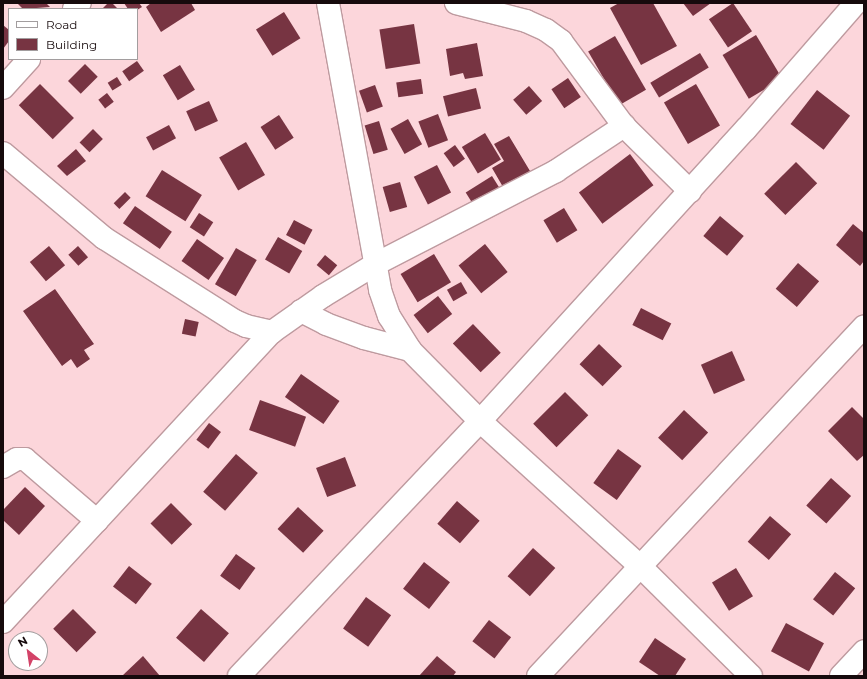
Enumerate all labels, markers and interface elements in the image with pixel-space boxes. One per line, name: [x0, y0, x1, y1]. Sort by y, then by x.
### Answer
legend: [8, 8, 138, 60]
text: Road: [46, 17, 77, 32]
text: Building: [46, 37, 97, 52]
north arrow: [8, 631, 48, 671]
text: N: [15, 633, 30, 650]

